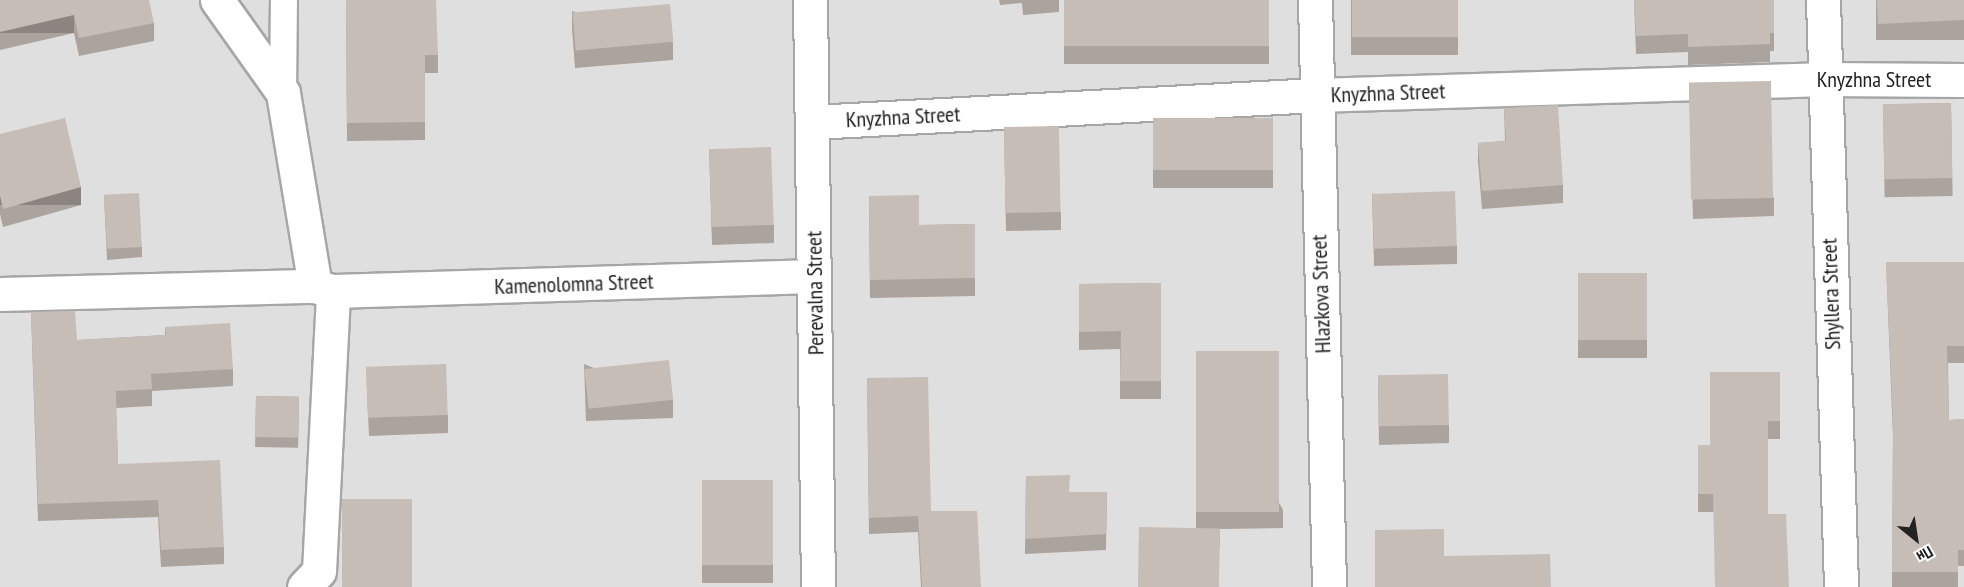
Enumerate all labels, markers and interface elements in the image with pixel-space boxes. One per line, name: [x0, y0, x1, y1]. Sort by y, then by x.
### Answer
street label: Knyzhna Street: [1817, 67, 1931, 93]
street label: Knyzhna Street: [1330, 78, 1446, 108]
street label: Knyzhna Street: [845, 101, 961, 133]
street label: Perevalna Street: [801, 231, 829, 355]
street label: Hlazkova Street: [1306, 234, 1336, 354]
street label: Shyllera Street: [1816, 238, 1846, 350]
street label: Kamenolomna Street: [494, 268, 654, 300]
north arrow: [1886, 509, 1946, 569]
text: Пн: [1913, 542, 1937, 567]

